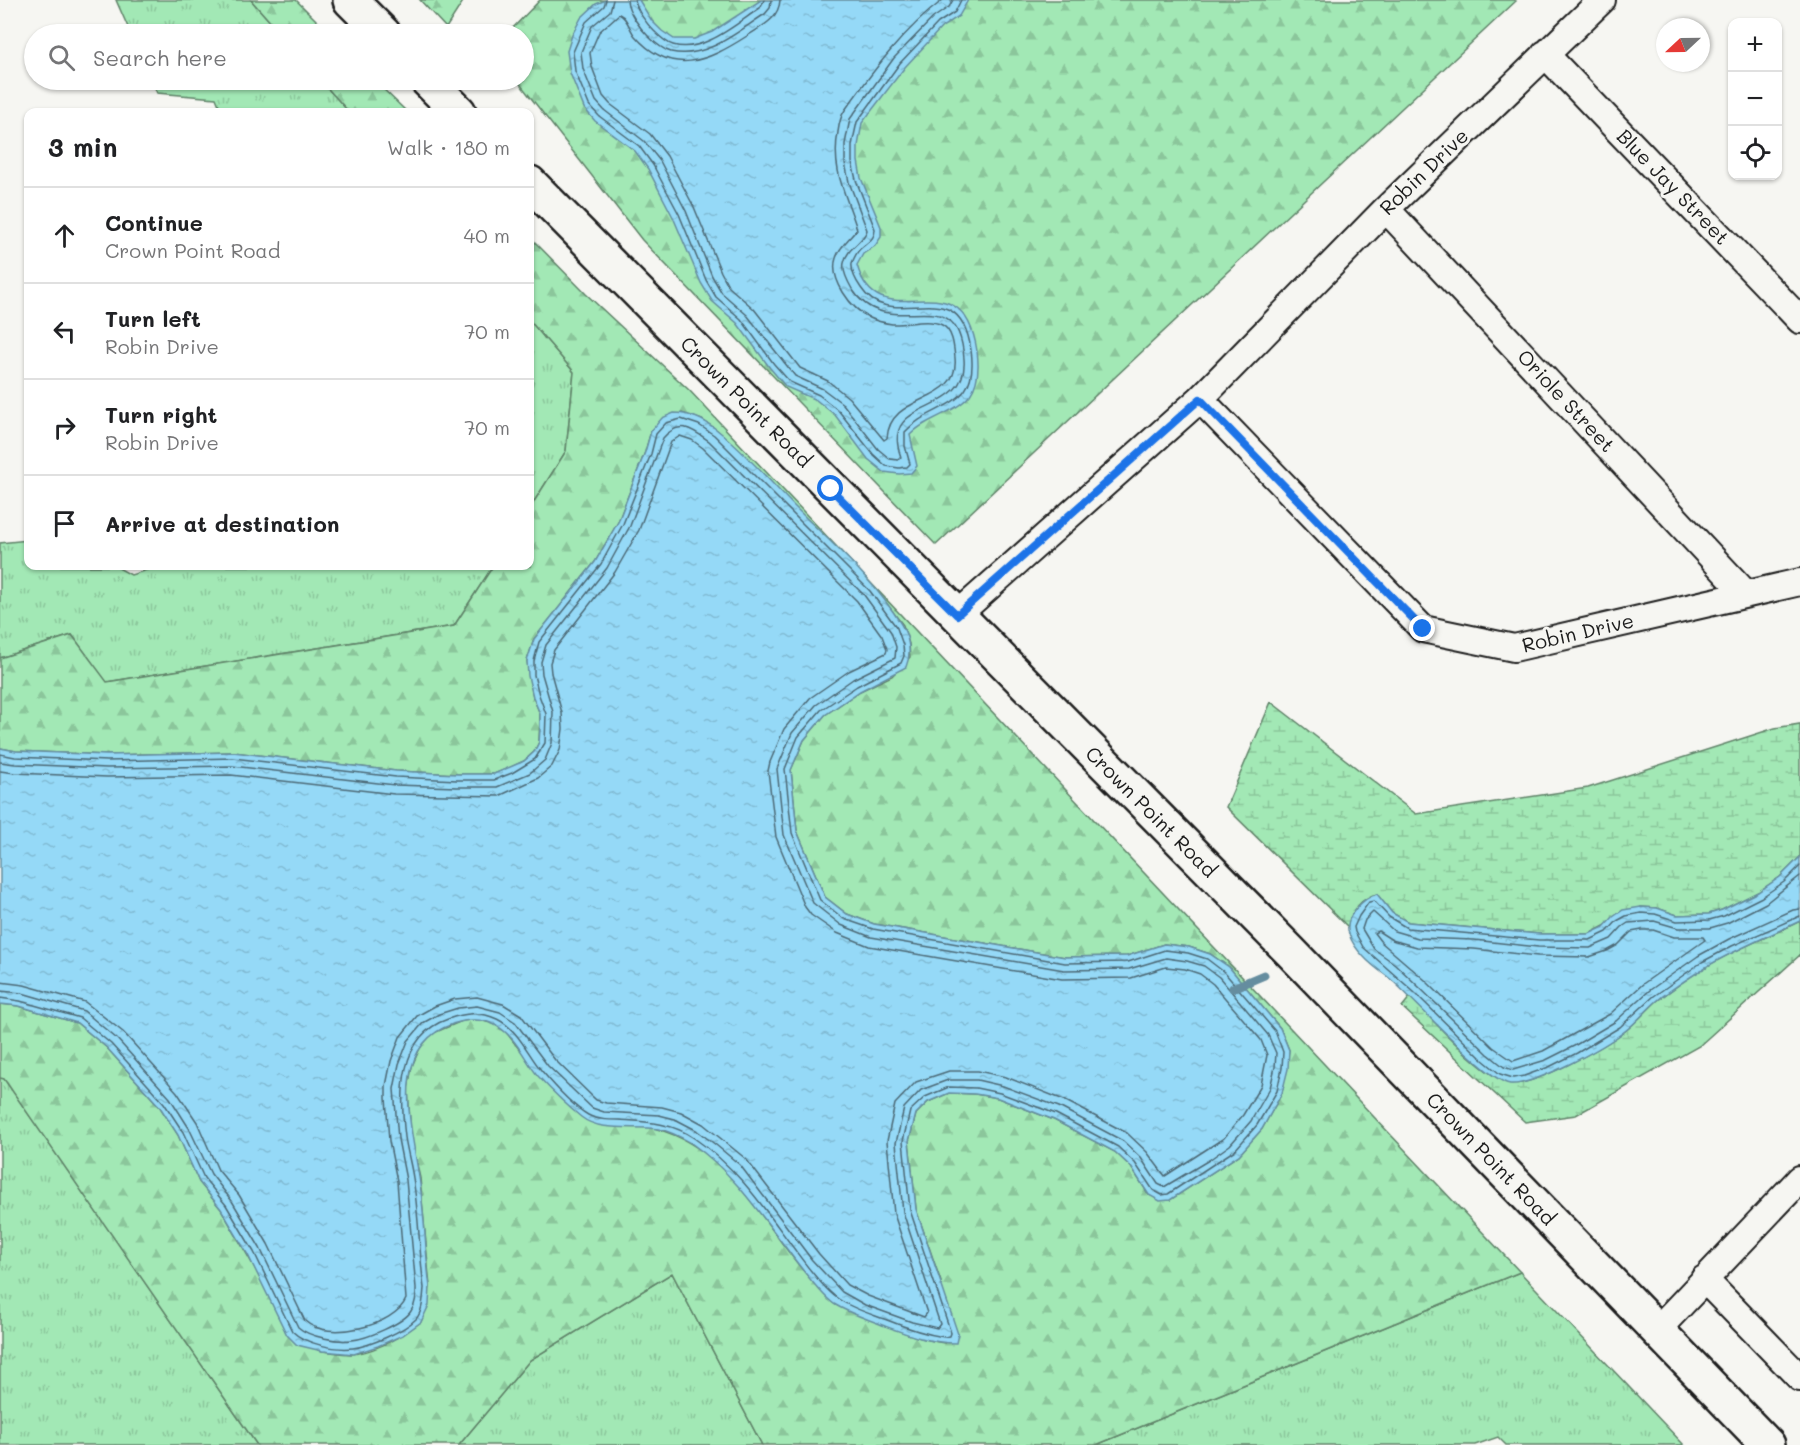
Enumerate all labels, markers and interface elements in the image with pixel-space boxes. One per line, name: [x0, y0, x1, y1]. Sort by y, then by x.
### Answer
north arrow: [1656, 18, 1710, 72]
map controls: [1728, 18, 1782, 180]
button: +: [1728, 18, 1782, 72]
search box: [24, 24, 534, 90]
icon: search: [45, 41, 78, 74]
text: Search here: [93, 43, 227, 72]
button: −: [1728, 72, 1782, 126]
street label: Robin Drive: [1373, 122, 1473, 220]
street label: Blue Jay Street: [1612, 123, 1736, 250]
button: locate: [1728, 126, 1782, 180]
text: 3 min: [48, 130, 117, 164]
text: Walk · 180 m: [387, 134, 510, 160]
text: Continue: [105, 208, 203, 237]
icon: ahead: [48, 219, 81, 252]
text: 40 m: [464, 222, 510, 248]
text: Crown Point Road: [105, 237, 280, 263]
text: Turn left: [105, 304, 201, 333]
icon: left: [48, 315, 81, 348]
text: 70 m: [464, 318, 510, 344]
street label: Crown Point Road: [675, 330, 818, 473]
text: Robin Drive: [105, 333, 219, 359]
street label: Oriole Street: [1512, 343, 1621, 457]
text: Turn right: [105, 400, 217, 429]
icon: right: [48, 411, 81, 444]
text: 70 m: [464, 414, 510, 440]
text: Robin Drive: [105, 429, 219, 455]
route start: [817, 475, 843, 501]
icon: arrive: [48, 507, 81, 540]
text: Arrive at destination: [105, 509, 340, 538]
street label: Robin Drive: [1519, 607, 1636, 658]
route end: [1409, 615, 1435, 641]
street label: Crown Point Road: [1080, 740, 1223, 883]
street label: Crown Point Road: [1421, 1086, 1562, 1230]

